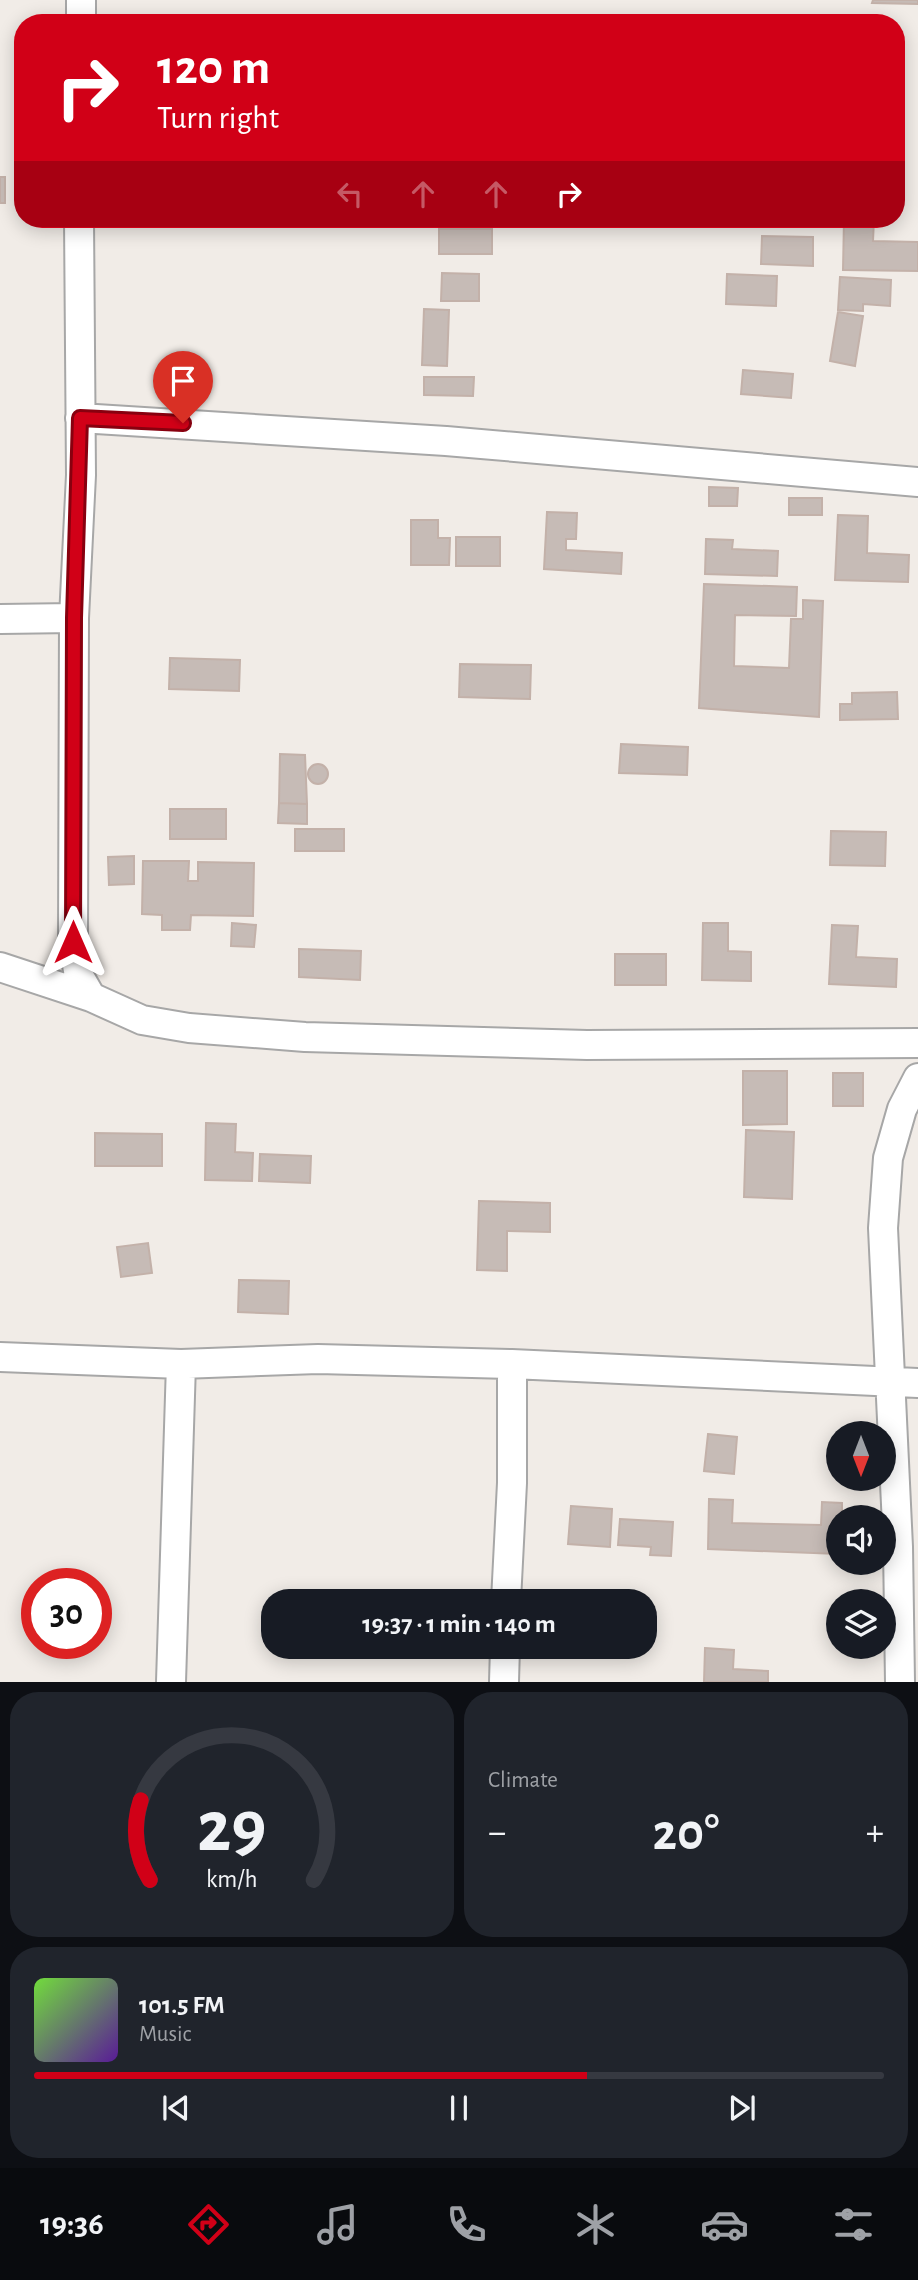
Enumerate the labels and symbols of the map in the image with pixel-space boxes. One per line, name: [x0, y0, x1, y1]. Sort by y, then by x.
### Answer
pin: [153, 351, 213, 423]
position arrow: [36, 905, 110, 979]
north arrow: [826, 1421, 896, 1491]
speed limit sign: 30: [21, 1568, 112, 1659]

